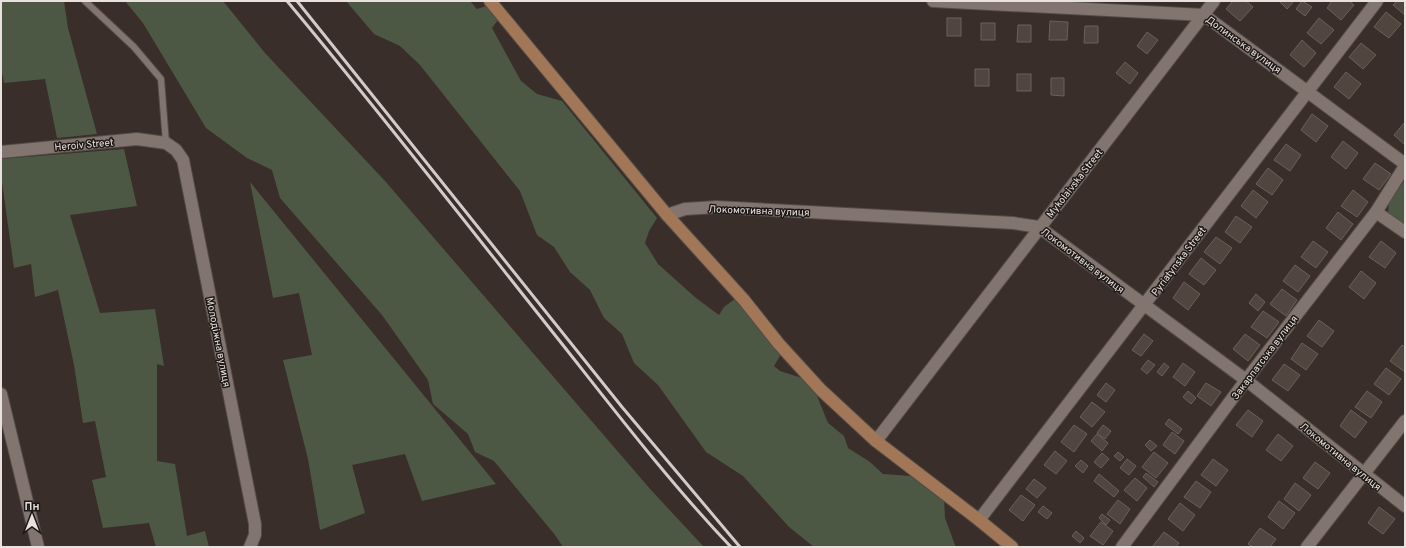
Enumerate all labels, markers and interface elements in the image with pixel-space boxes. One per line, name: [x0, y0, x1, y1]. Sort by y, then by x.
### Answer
street label: Долинська вулиця: [1203, 13, 1283, 77]
street label: Heroiv Street: [54, 136, 114, 155]
street label: Mykolaivska Street: [1044, 147, 1106, 221]
street label: Локомотивна вулиця: [708, 203, 810, 220]
street label: Pyriatynska Street: [1149, 225, 1209, 299]
street label: Локомотивна вулиця: [1038, 226, 1126, 297]
street label: Молодіжна вулиця: [202, 296, 233, 388]
street label: Закарпатська вулиця: [1229, 313, 1301, 403]
street label: Локомотивна вулиця: [1297, 420, 1383, 494]
north arrow: [12, 496, 52, 536]
text: Пн: [25, 500, 39, 514]

